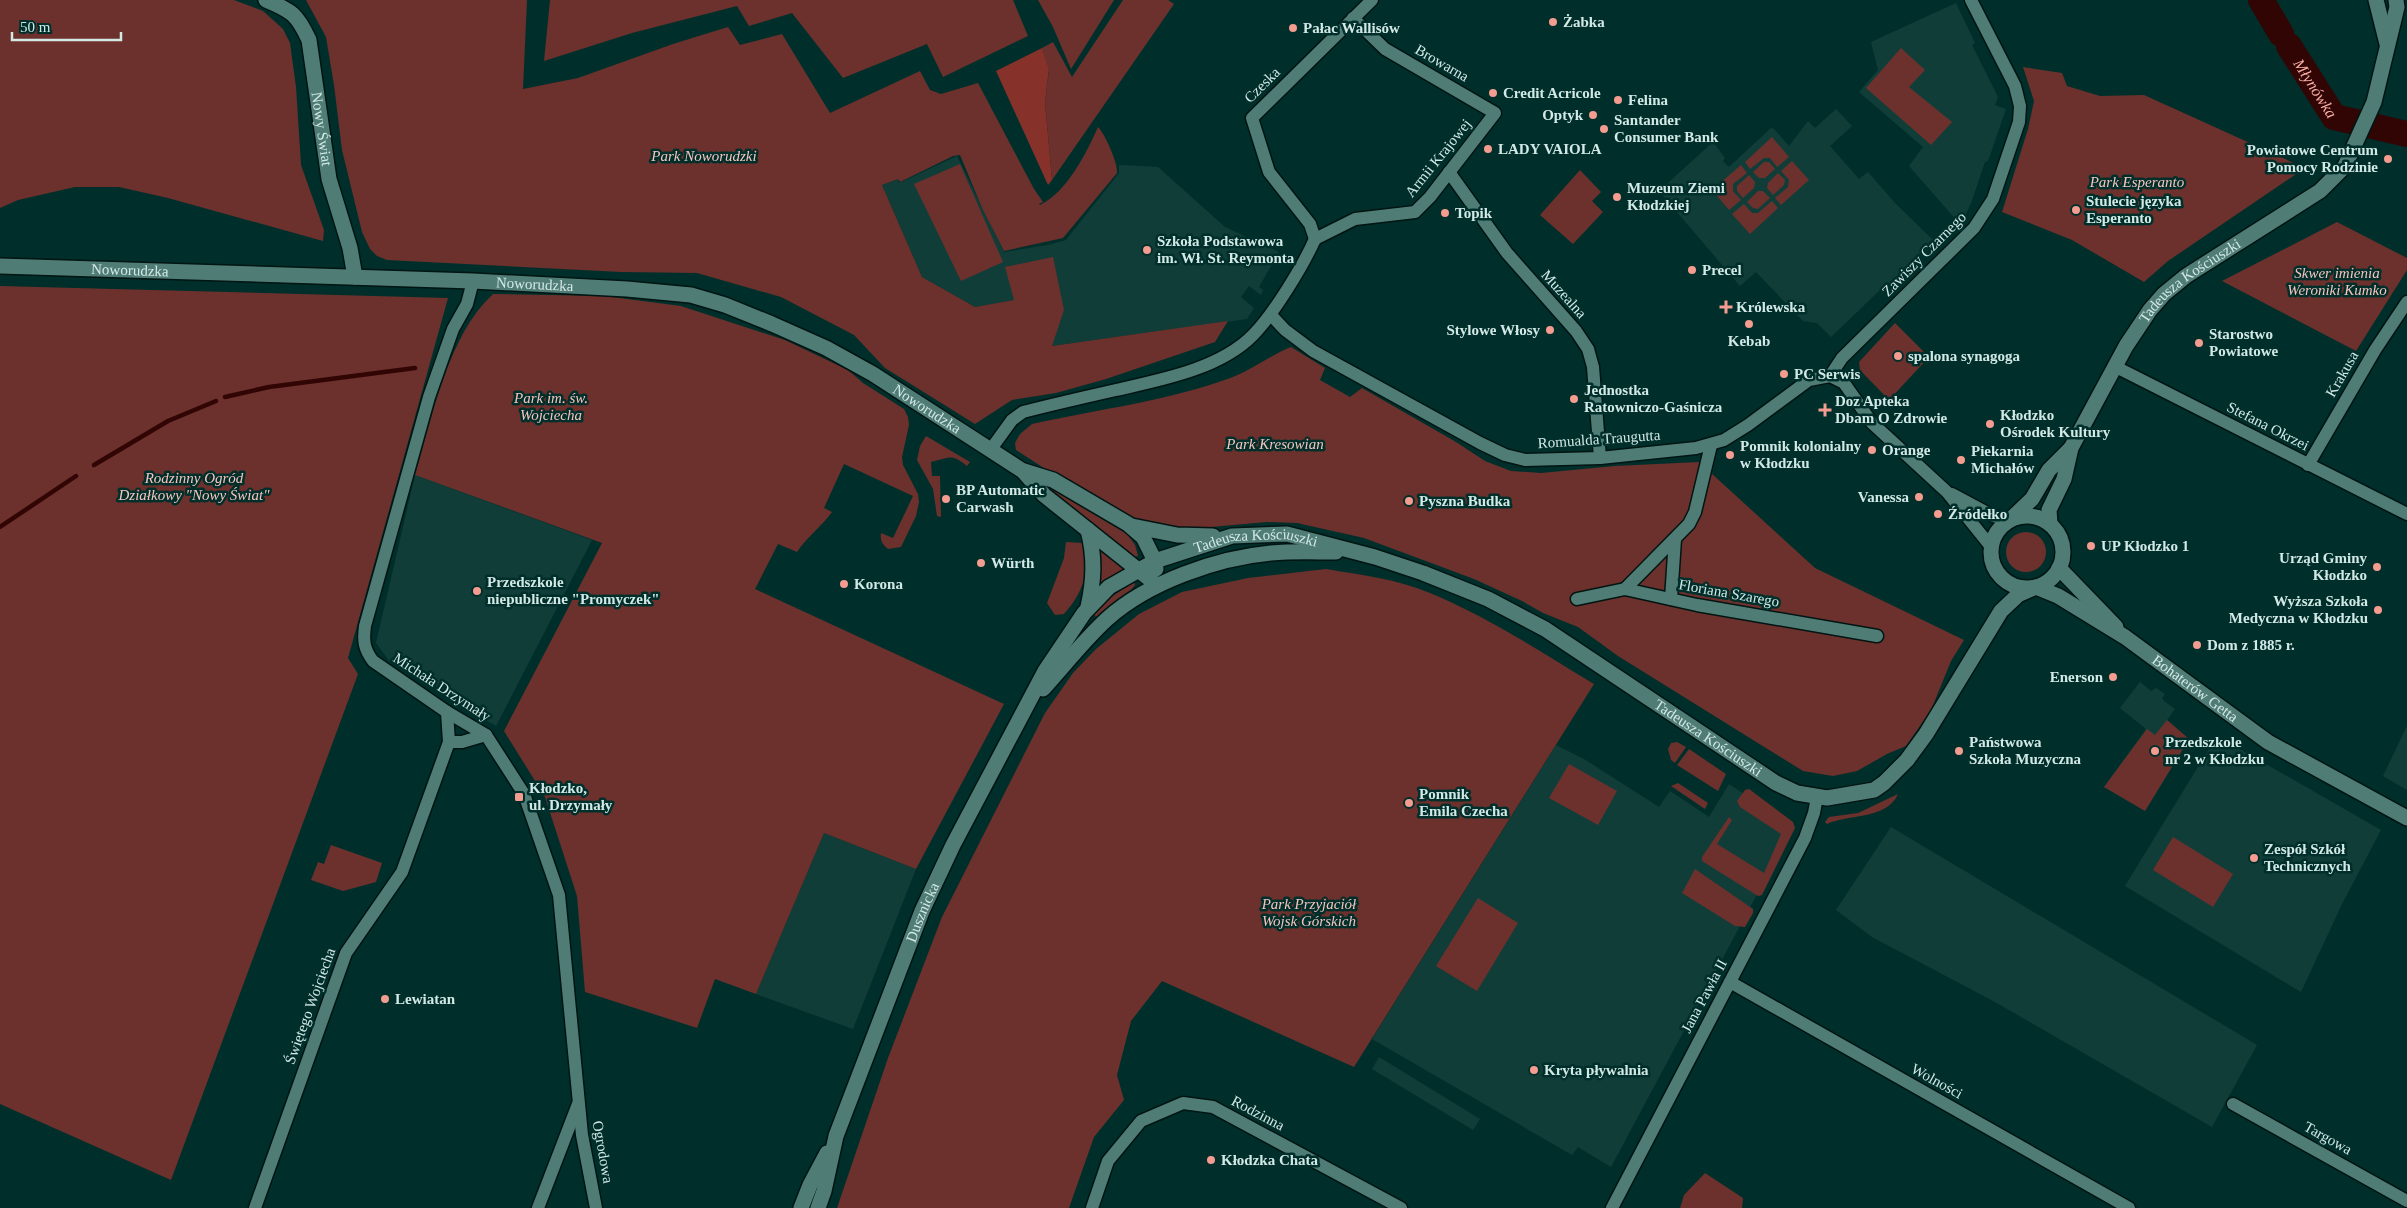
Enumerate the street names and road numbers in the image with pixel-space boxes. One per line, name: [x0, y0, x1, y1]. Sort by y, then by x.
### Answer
street label: Browarna: [1412, 41, 1472, 85]
street label: Czeska: [1241, 64, 1283, 106]
street label: Nowy Świat: [309, 91, 335, 168]
street label: Armii Krajowej: [1402, 116, 1474, 200]
street label: Zawiszy Czarnego: [1879, 209, 1969, 299]
street label: Tadeusza Kościuszki: [2136, 236, 2243, 326]
street label: Noworudzka: [91, 261, 169, 279]
street label: Muzealna: [1538, 267, 1590, 322]
street label: Noworudzka: [496, 274, 574, 294]
street label: Krakusa: [2323, 348, 2362, 400]
street label: Noworudzka: [890, 381, 964, 437]
street label: Stefana Okrzei: [2224, 399, 2312, 453]
street label: Romualda Traugutta: [1537, 427, 1661, 451]
street label: Tadeusza Kościuszki: [1192, 526, 1319, 556]
street label: Floriana Szarego: [1677, 576, 1781, 610]
street label: Michała Drzymały: [390, 650, 494, 725]
street label: Bohaterów Getta: [2149, 652, 2241, 725]
street label: Tadeusza Kościuszki: [1651, 696, 1765, 780]
street label: Dusznicka: [903, 880, 942, 945]
street label: Świętego Wojciecha: [282, 946, 339, 1066]
street label: Jana Pawła II: [1678, 957, 1730, 1035]
street label: Wolności: [1909, 1060, 1965, 1102]
street label: Rodzinna: [1229, 1092, 1287, 1134]
street label: Targowa: [2301, 1118, 2355, 1158]
street label: Ogrodowa: [590, 1119, 616, 1185]

